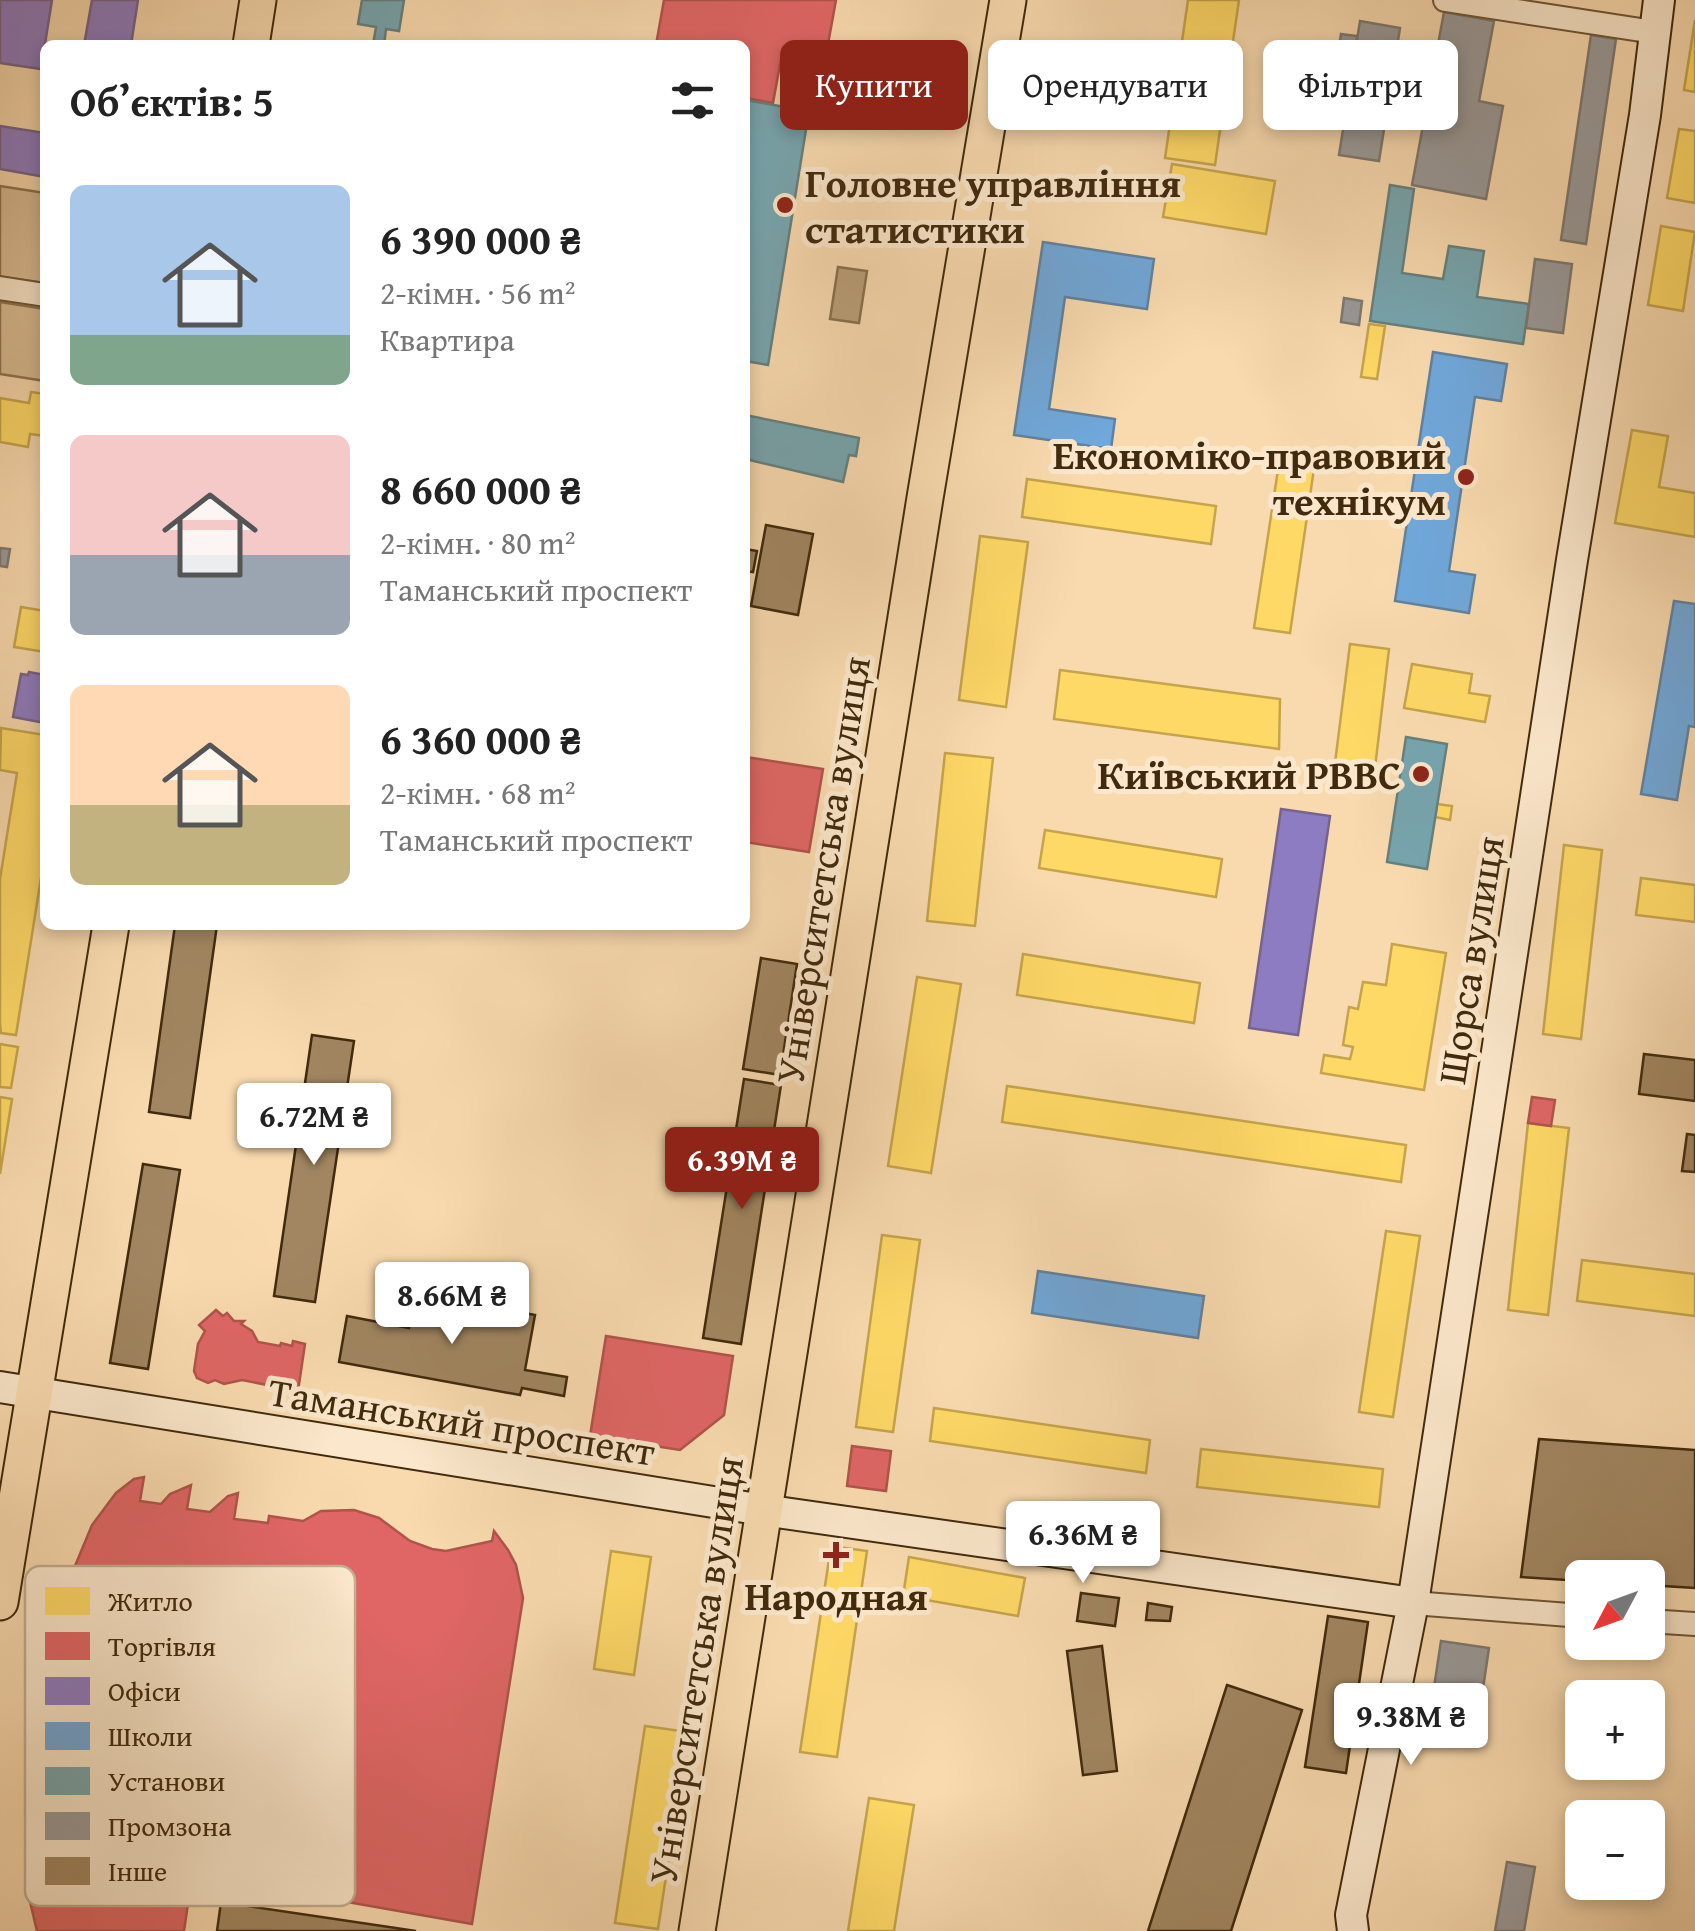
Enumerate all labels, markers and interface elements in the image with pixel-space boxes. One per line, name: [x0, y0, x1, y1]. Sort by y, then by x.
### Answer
chip: Купити: [780, 40, 968, 130]
chip: Орендувати: [988, 40, 1243, 130]
chip: Фільтри: [1263, 40, 1458, 130]
text: Об’єктів: 5: [70, 70, 274, 131]
icon: filters: [665, 73, 720, 128]
place label: Головне управління статистики: [805, 153, 1181, 258]
marker: Головне управління статистики: [774, 194, 796, 216]
text: 6 390 000 ₴: [380, 208, 582, 269]
icon: home: [150, 225, 270, 345]
text: 2-кімн. · 56 m²: [380, 269, 576, 316]
text: Квартира: [380, 316, 515, 363]
place label: Економіко-правовий технікум: [1053, 425, 1446, 530]
text: 8 660 000 ₴: [380, 458, 582, 519]
marker: Економіко-правовий технікум: [1455, 466, 1477, 488]
icon: home: [150, 475, 270, 595]
text: 2-кімн. · 80 m²: [380, 519, 576, 566]
text: Таманський проспект: [380, 566, 692, 613]
street label: Університетська вулиця: [759, 652, 885, 1088]
text: 6 360 000 ₴: [380, 708, 582, 769]
icon: home: [150, 725, 270, 845]
place label: Київський РВВС: [1098, 745, 1401, 804]
marker: Київський РВВС: [1410, 763, 1432, 785]
text: 2-кімн. · 68 m²: [380, 769, 576, 816]
text: Таманський проспект: [380, 816, 692, 863]
street label: Щорса вулиця: [1421, 832, 1519, 1088]
pin: 6.72M ₴: [222, 1083, 406, 1168]
text: 6.72M ₴: [259, 1092, 369, 1139]
pin: 6.39M ₴: [650, 1127, 834, 1212]
text: 6.39M ₴: [687, 1136, 797, 1183]
pin: 8.66M ₴: [360, 1262, 544, 1347]
text: 8.66M ₴: [397, 1271, 507, 1318]
street label: Таманський проспект: [265, 1361, 660, 1481]
street label: Університетська вулиця: [632, 1452, 758, 1888]
pin: 6.36M ₴: [991, 1501, 1175, 1586]
text: 6.36M ₴: [1028, 1510, 1138, 1557]
marker: Народная: [825, 1544, 847, 1566]
north arrow: [1565, 1560, 1665, 1660]
map controls: [1565, 1560, 1665, 1900]
legend: [25, 1566, 355, 1906]
place label: Народная: [744, 1566, 928, 1625]
text: Житло: [107, 1580, 193, 1621]
text: Торгівля: [108, 1625, 216, 1666]
text: Офіси: [108, 1670, 181, 1711]
button: +: [1565, 1680, 1665, 1780]
pin: 9.38M ₴: [1319, 1683, 1503, 1768]
text: 9.38M ₴: [1356, 1692, 1466, 1739]
text: Школи: [108, 1715, 192, 1756]
text: Установи: [108, 1760, 225, 1801]
button: −: [1565, 1800, 1665, 1900]
text: Промзона: [108, 1805, 232, 1846]
text: Інше: [108, 1850, 167, 1891]

